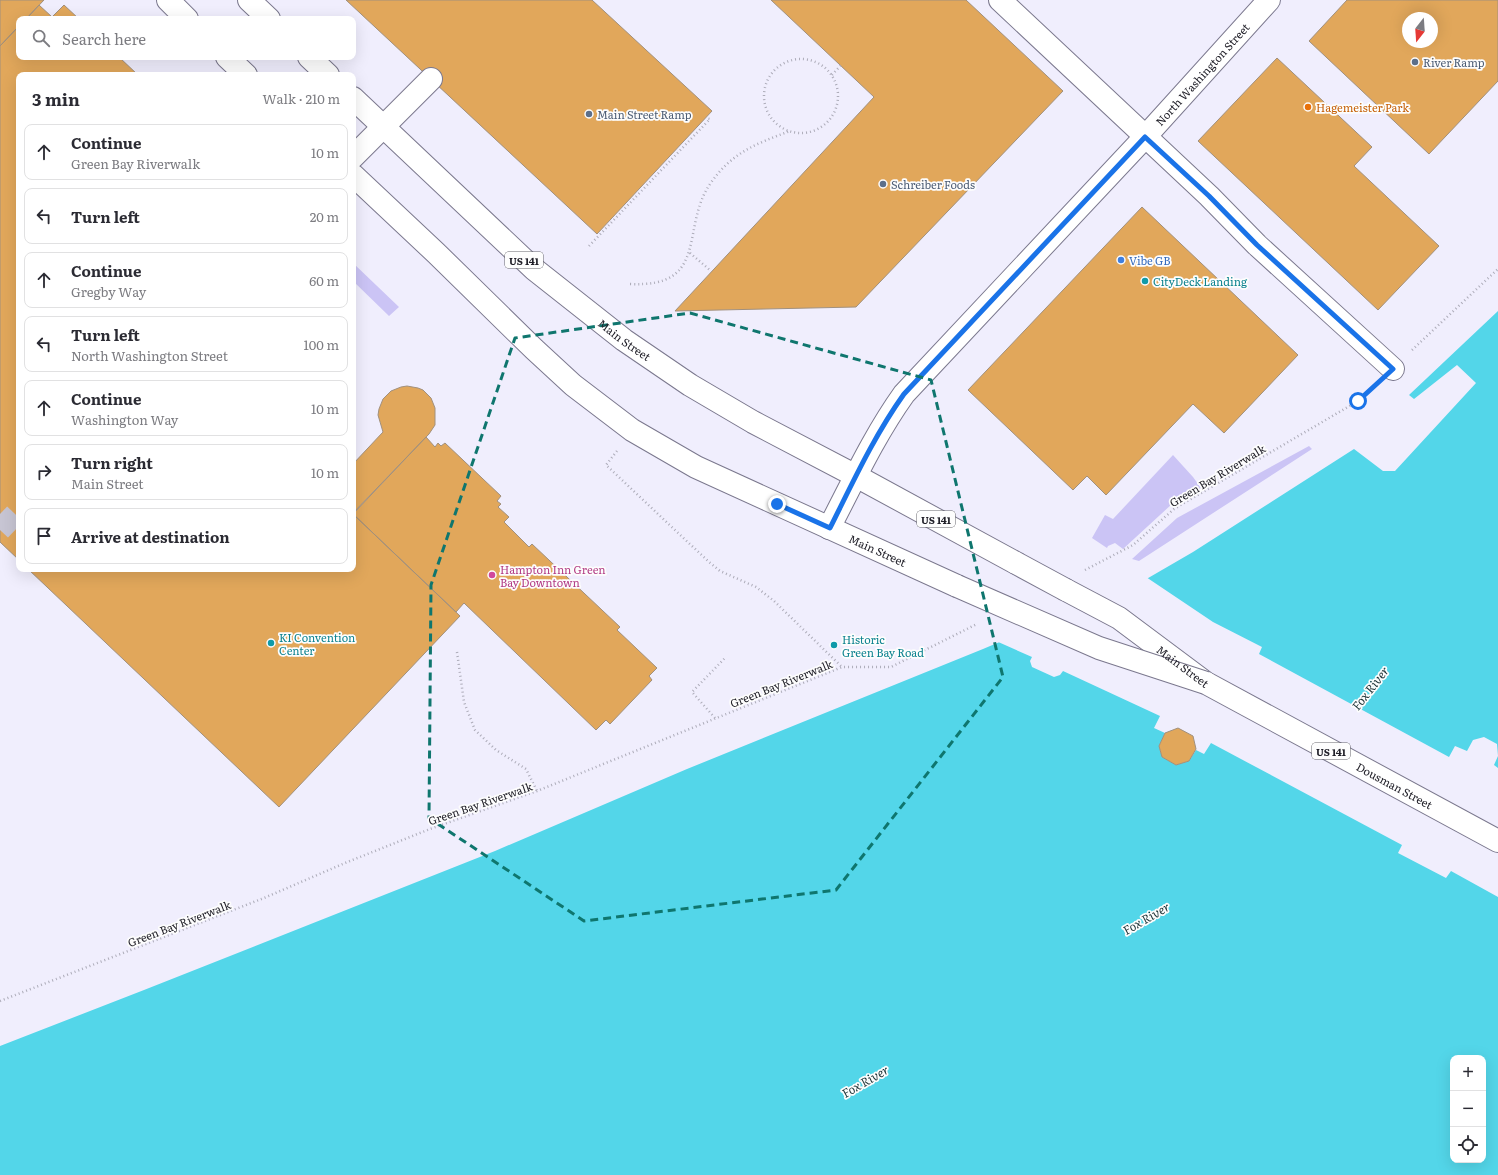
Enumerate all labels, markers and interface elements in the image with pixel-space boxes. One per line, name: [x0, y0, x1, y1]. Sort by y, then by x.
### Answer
north arrow: [1402, 12, 1438, 48]
search box: [16, 16, 356, 60]
street label: North Washington Street: [1151, 19, 1253, 129]
icon: search: [30, 27, 52, 49]
text: Search here: [62, 27, 146, 50]
place label: River Ramp: [1423, 54, 1485, 70]
marker: River Ramp: [1410, 57, 1420, 67]
text: 3 min: [32, 86, 80, 111]
text: Walk · 210 m: [263, 89, 340, 108]
place label: Hagemeister Park: [1316, 99, 1409, 115]
marker: Hagemeister Park: [1303, 102, 1313, 112]
place label: Main Street Ramp: [597, 106, 692, 122]
marker: Main Street Ramp: [584, 109, 594, 119]
text: Continue: [71, 131, 141, 154]
icon: ahead: [33, 141, 55, 163]
text: 10 m: [311, 143, 339, 162]
text: Green Bay Riverwalk: [71, 154, 200, 173]
place label: Schreiber Foods: [891, 176, 975, 192]
marker: Schreiber Foods: [878, 179, 888, 189]
icon: left: [33, 205, 55, 227]
text: Turn left: [71, 205, 140, 228]
text: 20 m: [310, 207, 339, 226]
road number: US 141: [505, 252, 543, 268]
place label: Vibe GB: [1129, 252, 1171, 268]
marker: Vibe GB: [1116, 255, 1126, 265]
text: Continue: [71, 259, 141, 282]
icon: ahead: [33, 269, 55, 291]
text: 60 m: [309, 271, 339, 290]
place label: CityDeck Landing: [1153, 273, 1248, 289]
marker: CityDeck Landing: [1140, 276, 1150, 286]
text: Gregby Way: [71, 282, 146, 301]
street label: Main Street: [595, 315, 655, 364]
text: Turn left: [71, 323, 140, 346]
icon: left: [33, 333, 55, 355]
text: 100 m: [303, 335, 339, 354]
text: North Washington Street: [71, 346, 228, 365]
text: Continue: [71, 387, 141, 410]
route start: [1349, 392, 1367, 410]
icon: ahead: [33, 397, 55, 419]
text: 10 m: [311, 399, 339, 418]
text: Washington Way: [71, 410, 178, 429]
street label: Green Bay Riverwalk: [1166, 440, 1268, 510]
text: Turn right: [71, 451, 153, 474]
icon: right: [33, 461, 55, 483]
text: 10 m: [311, 463, 339, 482]
text: Main Street: [71, 474, 144, 493]
route end: [768, 495, 786, 513]
road number: US 141: [917, 511, 955, 527]
icon: arrive: [33, 525, 55, 547]
text: Arrive at destination: [71, 525, 230, 548]
street label: Main Street: [846, 530, 909, 570]
place label: Hampton Inn Green Bay Downtown: [500, 561, 606, 590]
marker: Hampton Inn Green Bay Downtown: [487, 570, 497, 580]
place label: KI Convention Center: [279, 629, 355, 658]
place label: Historic Green Bay Road: [842, 631, 924, 660]
marker: KI Convention Center: [266, 638, 276, 648]
marker: Historic Green Bay Road: [829, 640, 839, 650]
street label: Main Street: [1154, 641, 1213, 691]
street label: Green Bay Riverwalk: [727, 655, 835, 711]
water label: Fox River: [1347, 662, 1393, 714]
road number: US 141: [1312, 743, 1350, 759]
street label: Dousman Street: [1354, 758, 1436, 812]
street label: Green Bay Riverwalk: [426, 778, 535, 828]
street label: Green Bay Riverwalk: [125, 896, 233, 950]
water label: Fox River: [1119, 897, 1173, 939]
map controls: [1450, 1055, 1486, 1163]
button: +: [1450, 1055, 1486, 1091]
water label: Fox River: [838, 1060, 892, 1102]
button: −: [1450, 1091, 1486, 1127]
button: locate: [1450, 1127, 1486, 1163]

